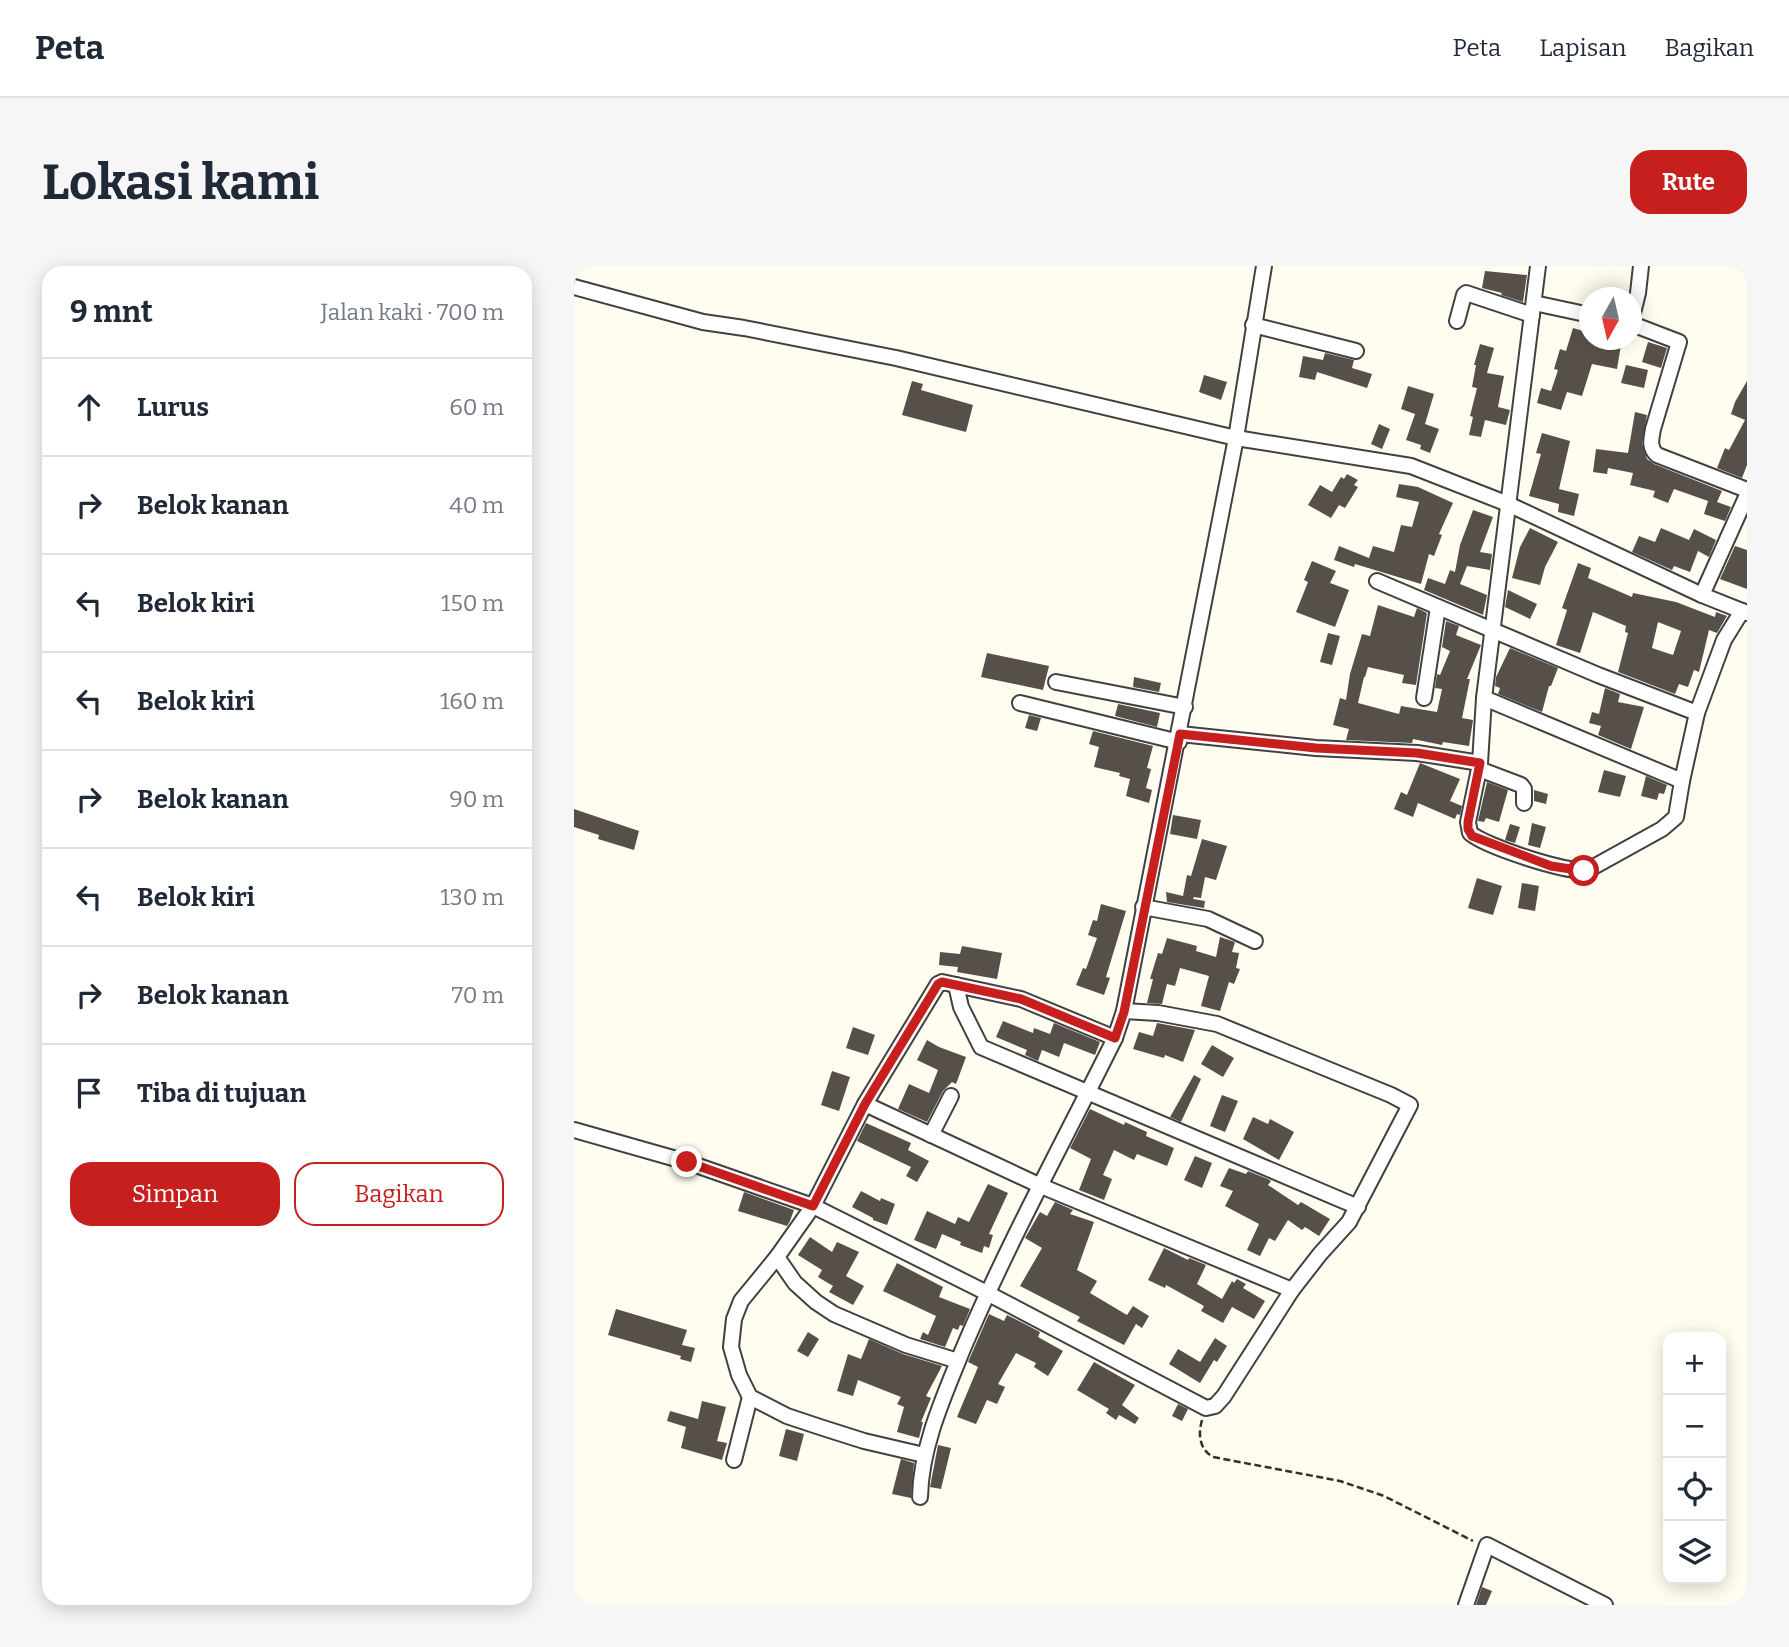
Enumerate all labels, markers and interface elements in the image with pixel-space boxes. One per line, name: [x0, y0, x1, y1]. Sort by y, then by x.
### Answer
text: Peta: [35, 28, 104, 68]
text: Peta: [1453, 34, 1501, 62]
text: Lapisan: [1539, 34, 1626, 62]
text: Bagikan: [1664, 34, 1754, 62]
button: Rute: [1630, 150, 1747, 214]
text: Lokasi kami: [42, 153, 319, 212]
north arrow: [1579, 287, 1642, 350]
text: 9 mnt: [70, 294, 153, 330]
text: Jalan kaki · 700 m: [321, 298, 504, 326]
icon: ahead: [70, 388, 108, 426]
text: Lurus: [137, 392, 209, 423]
text: 60 m: [449, 393, 504, 421]
icon: right: [70, 486, 108, 524]
text: Belok kanan: [137, 490, 289, 521]
text: 40 m: [449, 491, 504, 519]
icon: left: [70, 584, 108, 622]
text: Belok kiri: [137, 588, 255, 619]
text: 150 m: [441, 589, 504, 617]
icon: left: [70, 682, 108, 720]
text: Belok kiri: [137, 686, 255, 717]
text: 160 m: [440, 687, 504, 715]
icon: right: [70, 780, 108, 818]
text: Belok kanan: [137, 784, 289, 815]
text: 90 m: [449, 785, 504, 813]
route start: [1568, 855, 1599, 886]
icon: left: [70, 878, 108, 916]
text: Belok kiri: [137, 882, 255, 913]
text: 130 m: [440, 883, 504, 911]
icon: right: [70, 976, 108, 1014]
text: Belok kanan: [137, 980, 289, 1011]
text: 70 m: [452, 981, 504, 1009]
icon: arrive: [70, 1074, 108, 1112]
text: Tiba di tujuan: [137, 1078, 306, 1109]
route end: [671, 1146, 702, 1177]
button: Simpan: [70, 1162, 280, 1226]
button: Bagikan: [294, 1162, 504, 1226]
map controls: [1663, 1332, 1726, 1584]
button: +: [1663, 1332, 1726, 1395]
button: −: [1663, 1395, 1726, 1458]
button: locate: [1663, 1458, 1726, 1521]
button: layers: [1663, 1521, 1726, 1584]

